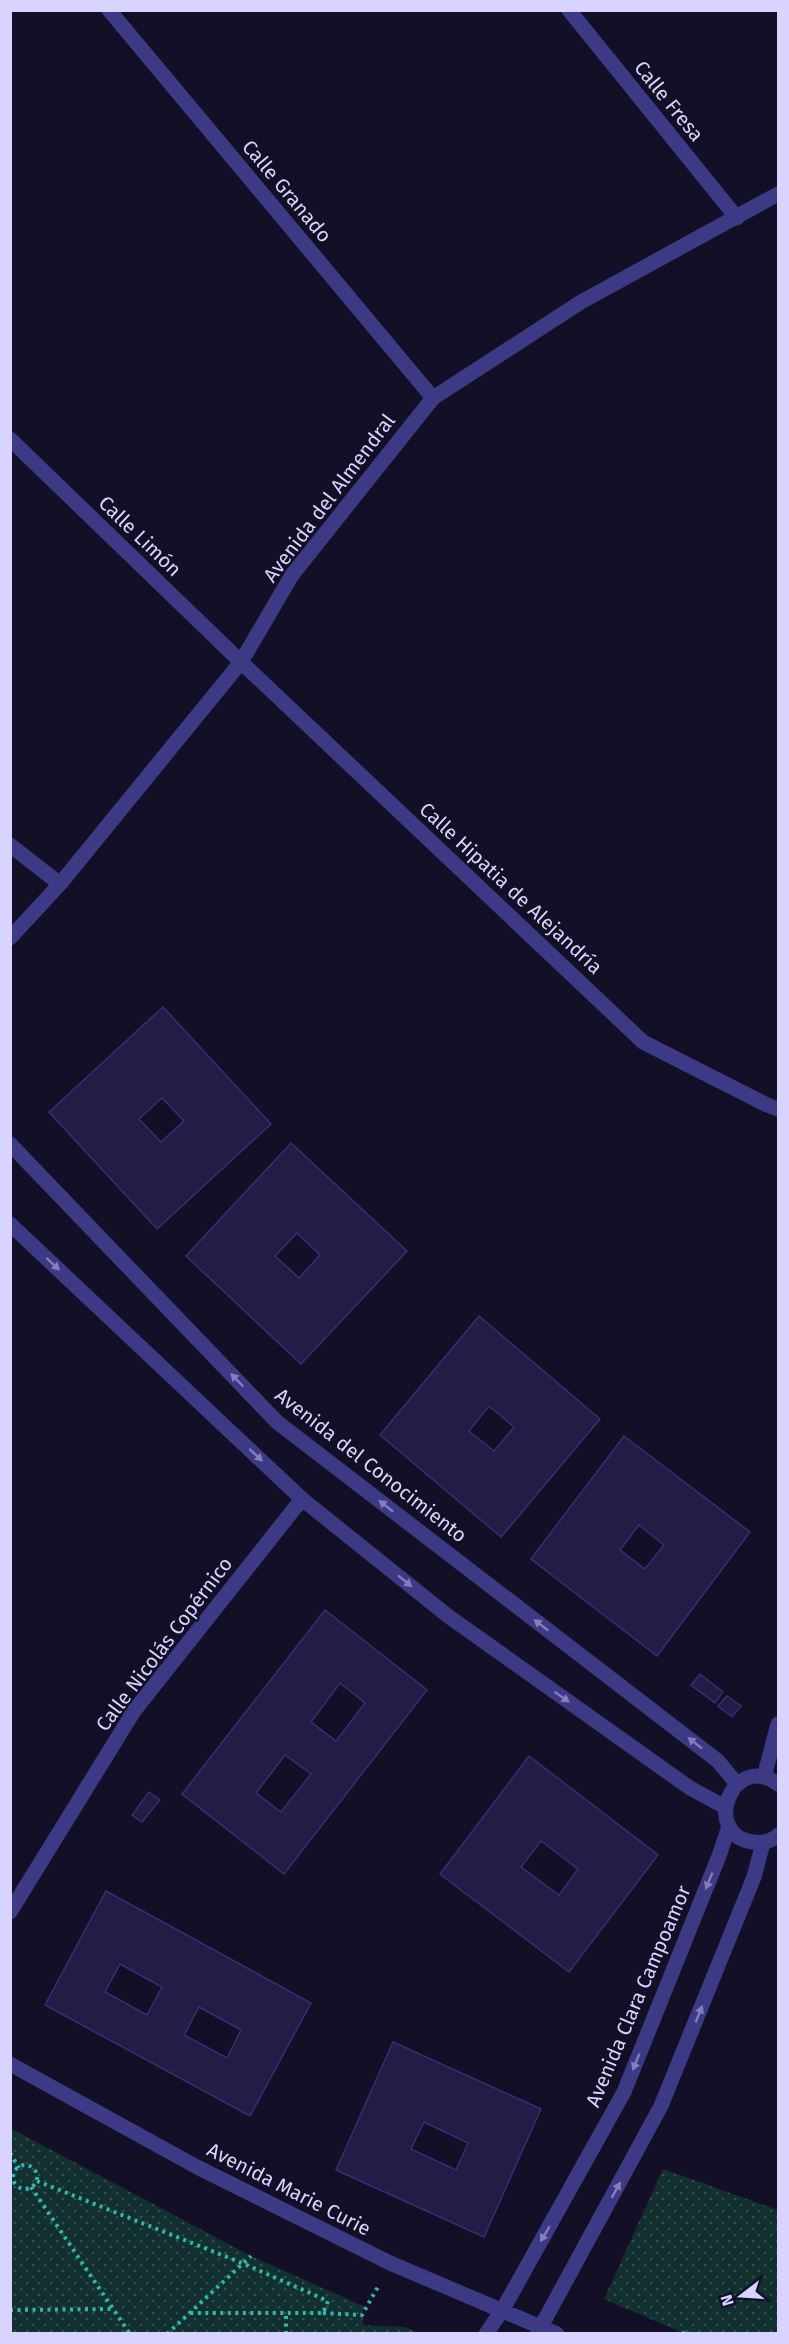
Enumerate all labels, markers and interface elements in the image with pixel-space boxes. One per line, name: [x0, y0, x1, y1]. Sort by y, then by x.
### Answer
street label: Calle Fresa: [629, 56, 709, 146]
street label: Calle Granado: [237, 135, 337, 247]
street label: Avenida del Almendral: [258, 409, 400, 587]
street label: Calle Limón: [94, 491, 186, 581]
street label: Calle Hipatia de Alejandría: [415, 797, 607, 979]
one-way arrow: [46, 1256, 60, 1270]
one-way arrow: [230, 1373, 244, 1388]
street label: Avenida del Conocimiento: [270, 1383, 472, 1547]
one-way arrow: [248, 1448, 262, 1462]
one-way arrow: [378, 1499, 394, 1512]
street label: Calle Nicolás Copérnico: [91, 1552, 237, 1736]
one-way arrow: [397, 1575, 412, 1587]
one-way arrow: [533, 1619, 548, 1631]
one-way arrow: [554, 1690, 569, 1702]
one-way arrow: [687, 1737, 703, 1750]
one-way arrow: [704, 1872, 713, 1890]
street label: Avenida Clara Campoamor: [580, 1881, 696, 2110]
one-way arrow: [695, 2005, 704, 2023]
one-way arrow: [631, 2053, 641, 2071]
street label: Avenida Marie Curie: [203, 2137, 375, 2241]
one-way arrow: [611, 2181, 621, 2198]
one-way arrow: [540, 2226, 550, 2243]
north arrow: [711, 2266, 771, 2326]
text: N: [716, 2292, 738, 2308]

